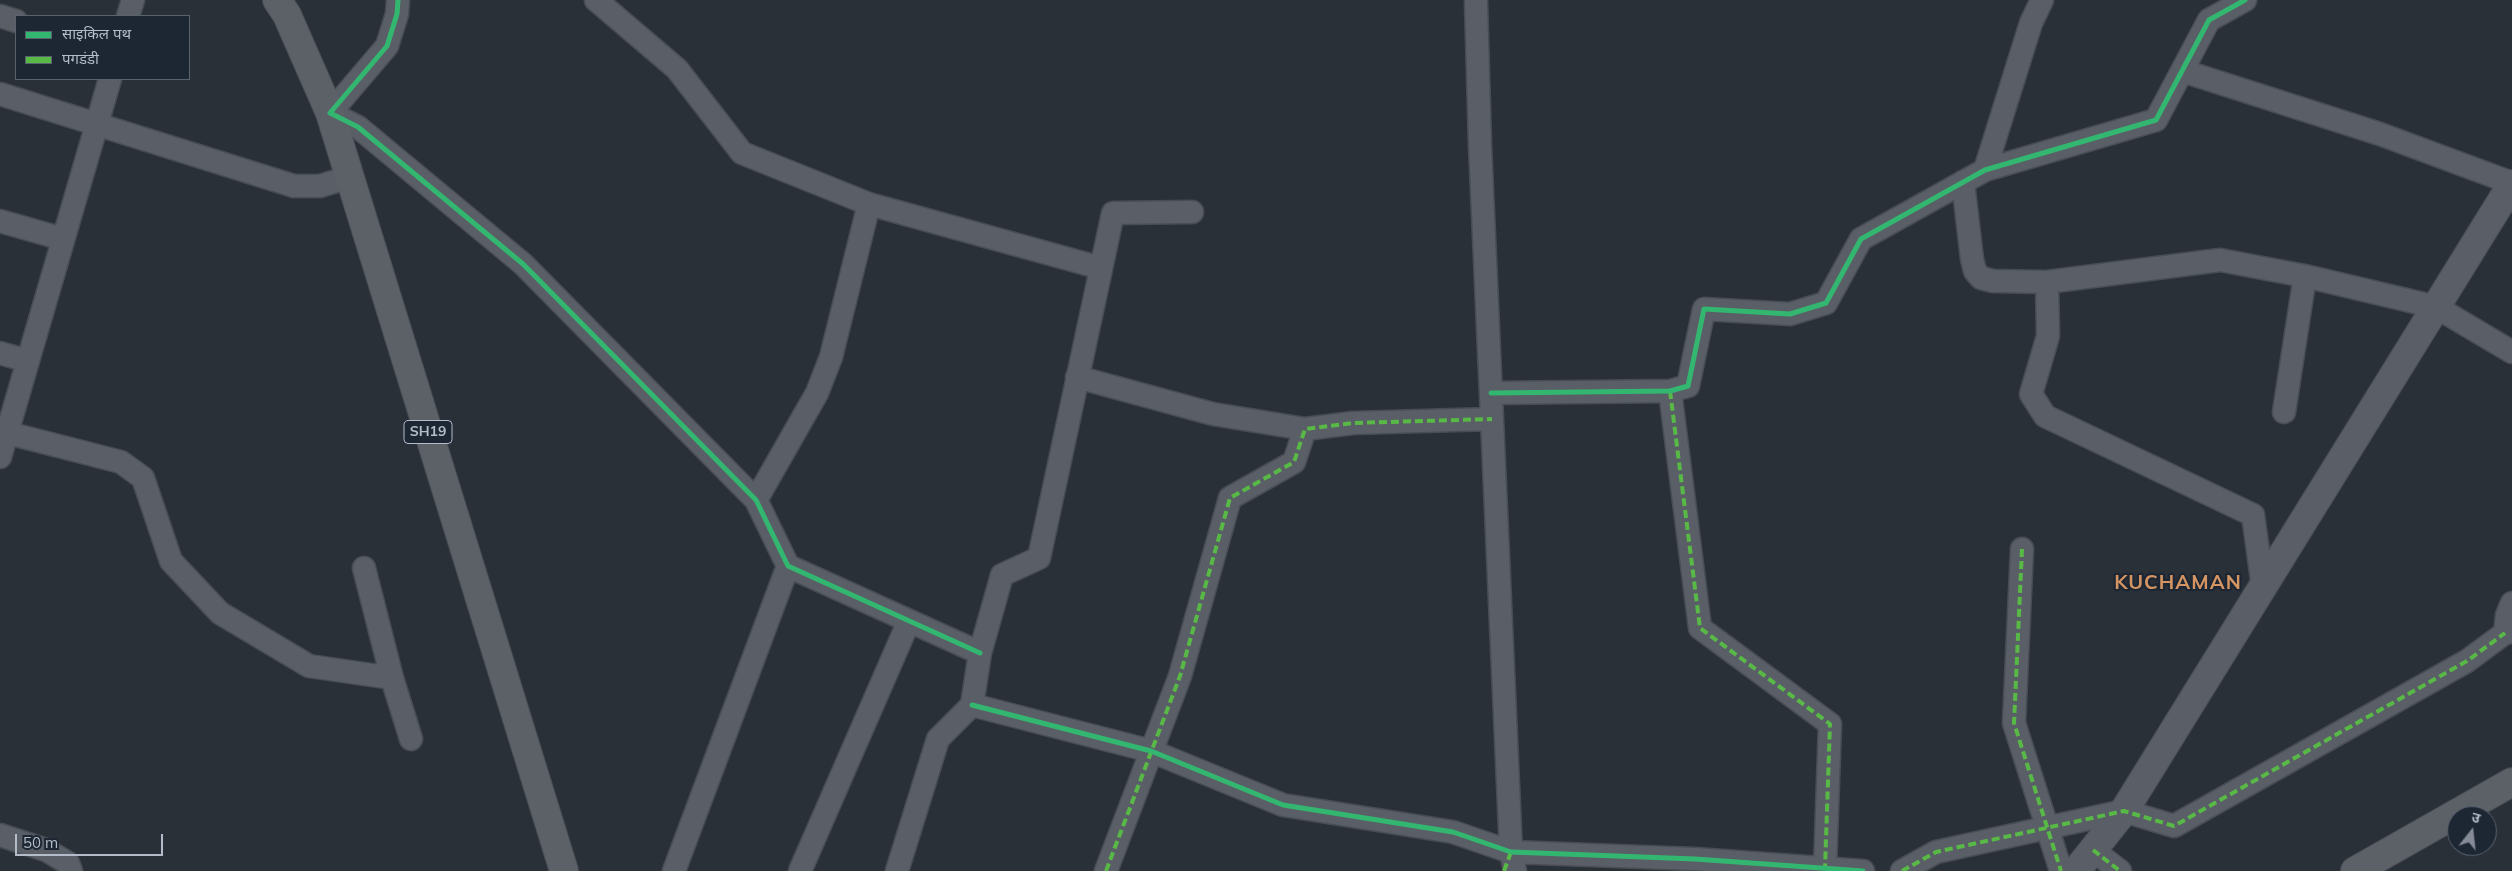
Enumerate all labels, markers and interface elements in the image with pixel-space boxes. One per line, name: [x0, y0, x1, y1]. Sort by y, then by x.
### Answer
legend: [15, 15, 190, 80]
text: साइकिल पथ: [62, 24, 131, 43]
text: पगडंडी: [62, 49, 99, 68]
road number: SH19: [404, 421, 452, 444]
district label: KUCHAMAN: [2113, 571, 2243, 595]
north arrow: [2447, 806, 2497, 856]
text: उ: [2469, 808, 2482, 827]
scale bar: [18, 824, 165, 856]
text: 50 m: [23, 833, 58, 852]

